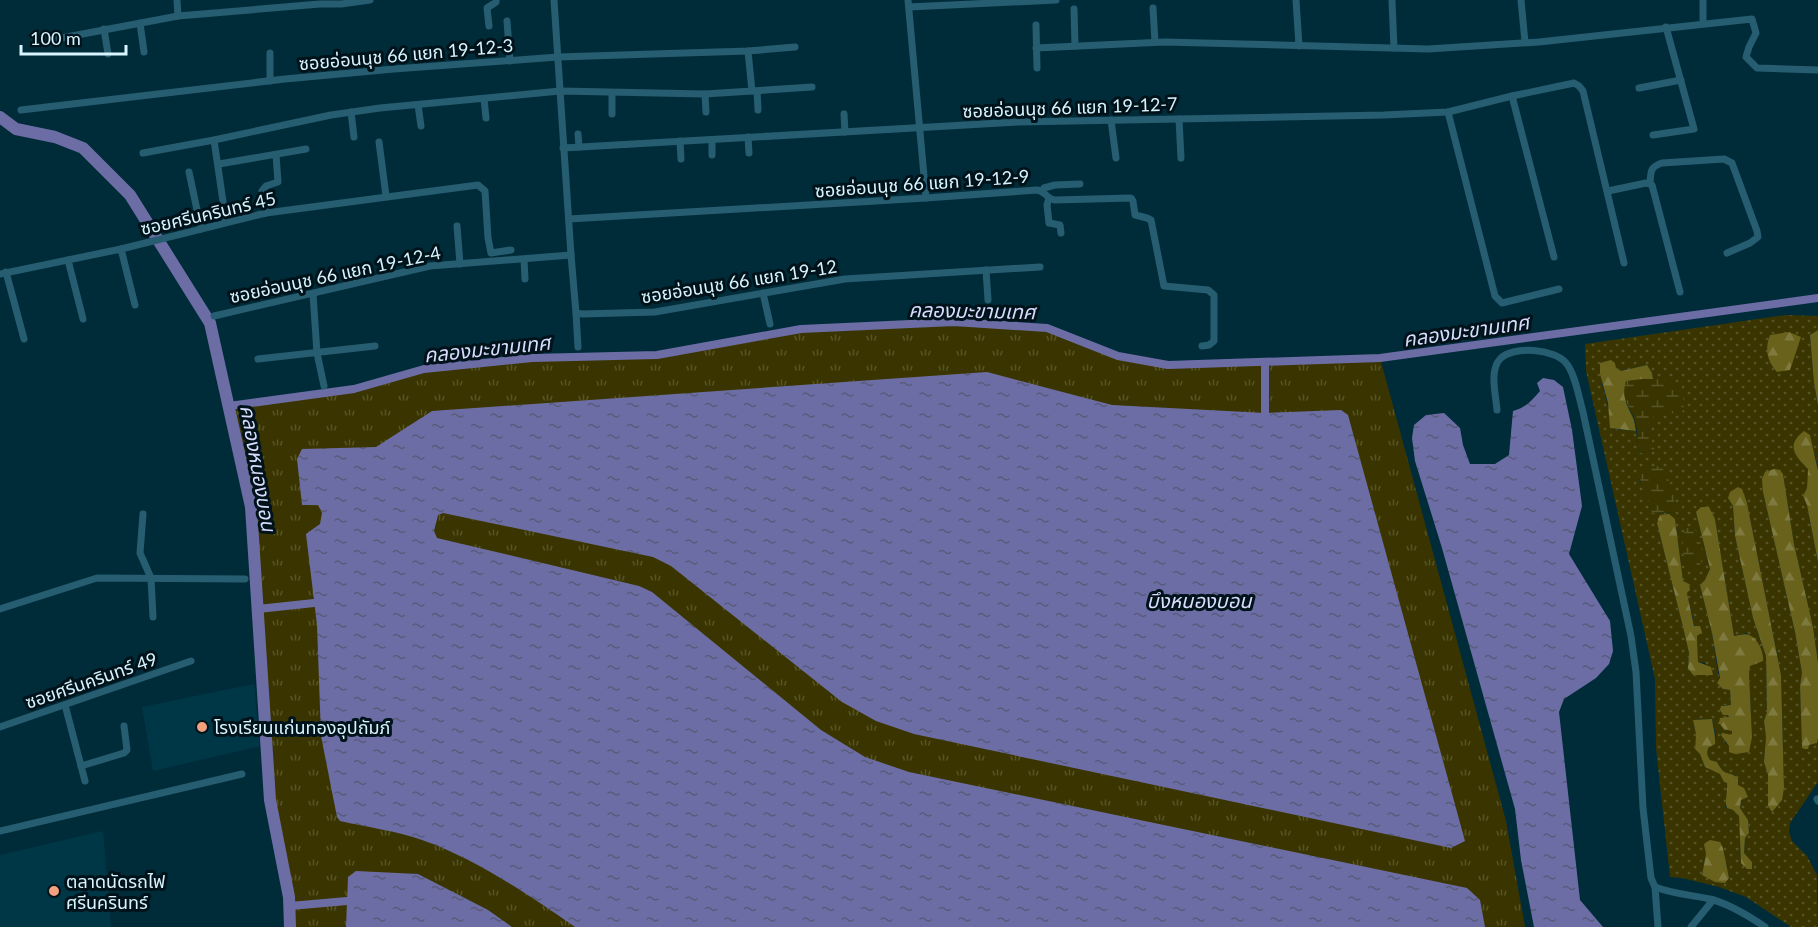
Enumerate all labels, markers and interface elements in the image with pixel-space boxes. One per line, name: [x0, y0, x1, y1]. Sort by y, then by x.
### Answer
scale bar: [21, 18, 126, 56]
text: 100 m: [30, 27, 81, 49]
street label: ซอยอ่อนนุช 66 แยก 19-12-3: [298, 34, 514, 75]
street label: ซอยอ่อนนุช 66 แยก 19-12-7: [962, 92, 1178, 123]
street label: ซอยอ่อนนุช 66 แยก 19-12-9: [814, 165, 1030, 202]
street label: ซอยศรีนครินทร์ 45: [138, 187, 278, 239]
street label: ซอยอ่อนนุช 66 แยก 19-12-4: [228, 241, 443, 308]
street label: ซอยอ่อนนุช 66 แยก 19-12: [639, 255, 839, 308]
water label: คลองมะขามเทศ: [908, 297, 1038, 323]
water label: คลองมะขามเทศ: [1401, 309, 1533, 351]
water label: คลองมะขามเทศ: [423, 329, 554, 367]
water label: คลองหนองบอน: [236, 403, 282, 535]
water label: บึงหนองบอน: [1147, 588, 1253, 612]
street label: ซอยศรีนครินทร์ 49: [22, 647, 160, 713]
place label: โรงเรียนแก่นทองอุปถัมภ์: [214, 716, 390, 739]
marker: โรงเรียนแก่นทองอุปถัมภ์: [195, 720, 209, 734]
place label: ตลาดนัดรถไฟ ศรีนครินทร์: [66, 870, 165, 913]
marker: ตลาดนัดรถไฟ ศรีนครินทร์: [47, 884, 61, 898]

